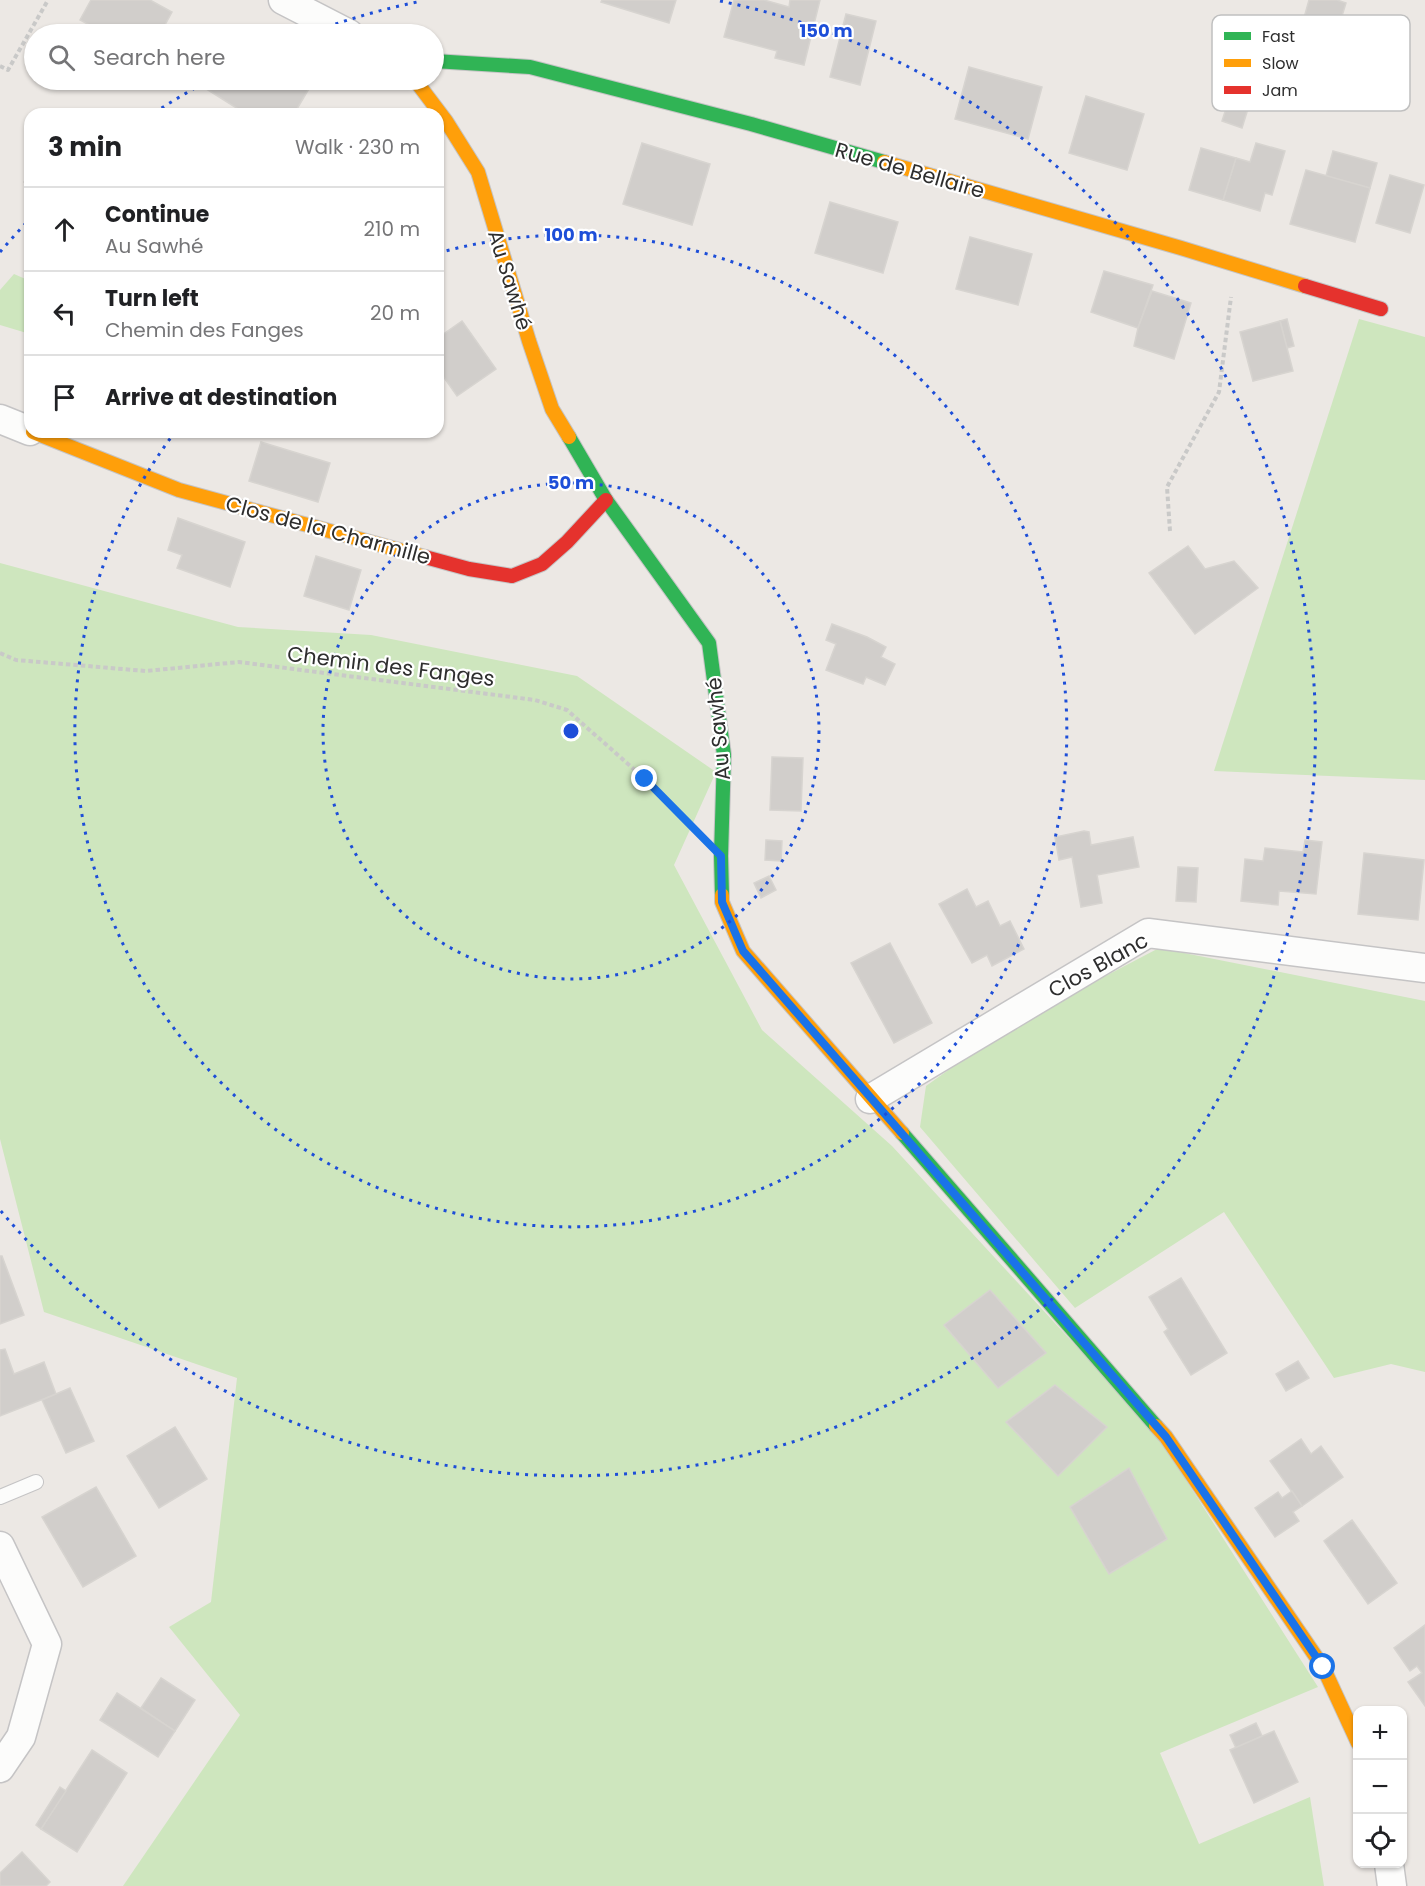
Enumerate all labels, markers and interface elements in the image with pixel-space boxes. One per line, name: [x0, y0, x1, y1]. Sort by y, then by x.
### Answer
legend: [1212, 15, 1410, 111]
text: 150 m: [799, 18, 853, 43]
search box: [24, 24, 444, 90]
text: Fast: [1262, 25, 1295, 48]
icon: search: [45, 41, 78, 74]
text: Search here: [93, 42, 226, 73]
text: Slow: [1262, 52, 1299, 75]
text: Jam: [1262, 79, 1298, 102]
text: 3 min: [48, 129, 122, 165]
text: Walk · 230 m: [295, 133, 420, 161]
street label: Rue de Bellaire: [832, 135, 988, 205]
text: Continue: [105, 199, 209, 230]
icon: ahead: [48, 213, 81, 246]
text: 210 m: [364, 215, 420, 243]
text: 100 m: [544, 222, 598, 247]
street label: Au Sawhé: [481, 226, 539, 334]
text: Au Sawhé: [105, 232, 203, 260]
text: Turn left: [105, 283, 199, 314]
icon: left: [48, 297, 81, 330]
text: 20 m: [370, 299, 420, 327]
text: Chemin des Fanges: [105, 316, 304, 344]
icon: arrive: [48, 381, 81, 414]
text: Arrive at destination: [105, 382, 337, 413]
text: 50 m: [548, 470, 594, 495]
street label: Clos de la Charmille: [222, 489, 434, 571]
street label: Chemin des Fanges: [286, 639, 496, 693]
street label: Au Sawhé: [699, 676, 737, 782]
centre of rings: [561, 721, 581, 741]
route end: [631, 765, 657, 791]
street label: Clos Blanc: [1043, 926, 1153, 1004]
route start: [1309, 1653, 1335, 1679]
map controls: [1353, 1706, 1407, 1868]
button: +: [1353, 1706, 1407, 1760]
button: −: [1353, 1760, 1407, 1814]
button: locate: [1353, 1814, 1407, 1868]

